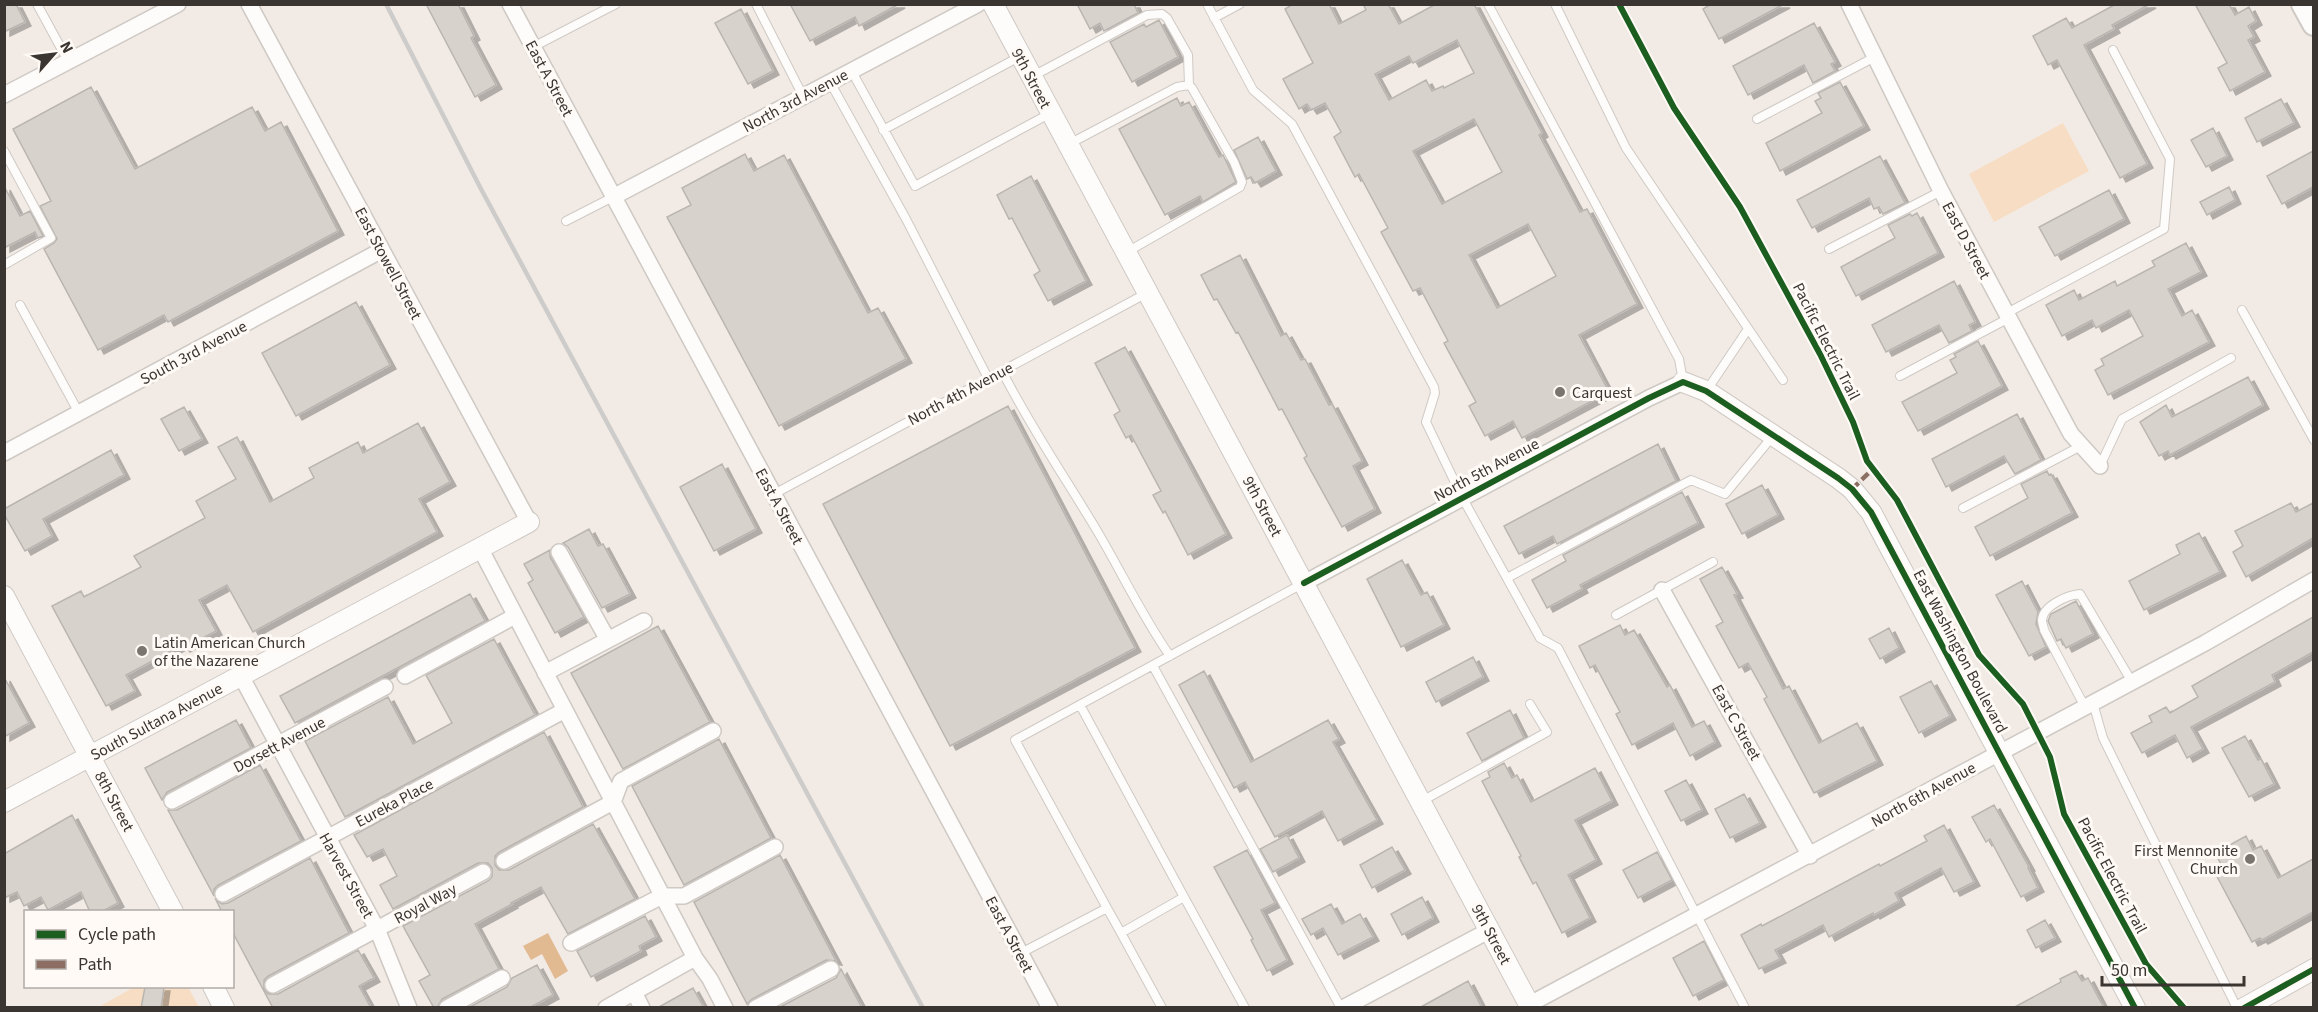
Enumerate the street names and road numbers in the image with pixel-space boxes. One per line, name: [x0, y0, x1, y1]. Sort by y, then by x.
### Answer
street label: East A Street: [520, 36, 579, 121]
street label: 9th Street: [1006, 44, 1056, 113]
street label: North 3rd Avenue: [739, 64, 852, 138]
street label: East D Street: [1937, 198, 1996, 284]
street label: East Stowell Street: [349, 203, 427, 324]
street label: Pacific Electric Trail: [1787, 279, 1865, 404]
street label: South 3rd Avenue: [136, 315, 251, 390]
street label: North 4th Avenue: [904, 357, 1017, 431]
street label: North 5th Avenue: [1430, 433, 1543, 507]
street label: East A Street: [750, 464, 809, 549]
street label: 9th Street: [1237, 472, 1287, 541]
street label: East Washington Boulevard: [1908, 566, 2013, 737]
street label: South Sultana Avenue: [86, 678, 227, 766]
street label: East C Street: [1706, 680, 1766, 765]
street label: Dorsett Avenue: [229, 711, 329, 778]
street label: North 6th Avenue: [1867, 757, 1980, 833]
street label: 8th Street: [89, 767, 139, 836]
street label: Eureka Place: [352, 773, 437, 833]
street label: Pacific Electric Trail: [2072, 813, 2152, 938]
street label: Harvest Street: [314, 829, 379, 923]
street label: Royal Way: [390, 878, 461, 930]
street label: East A Street: [980, 892, 1039, 977]
street label: 9th Street: [1466, 900, 1516, 969]

